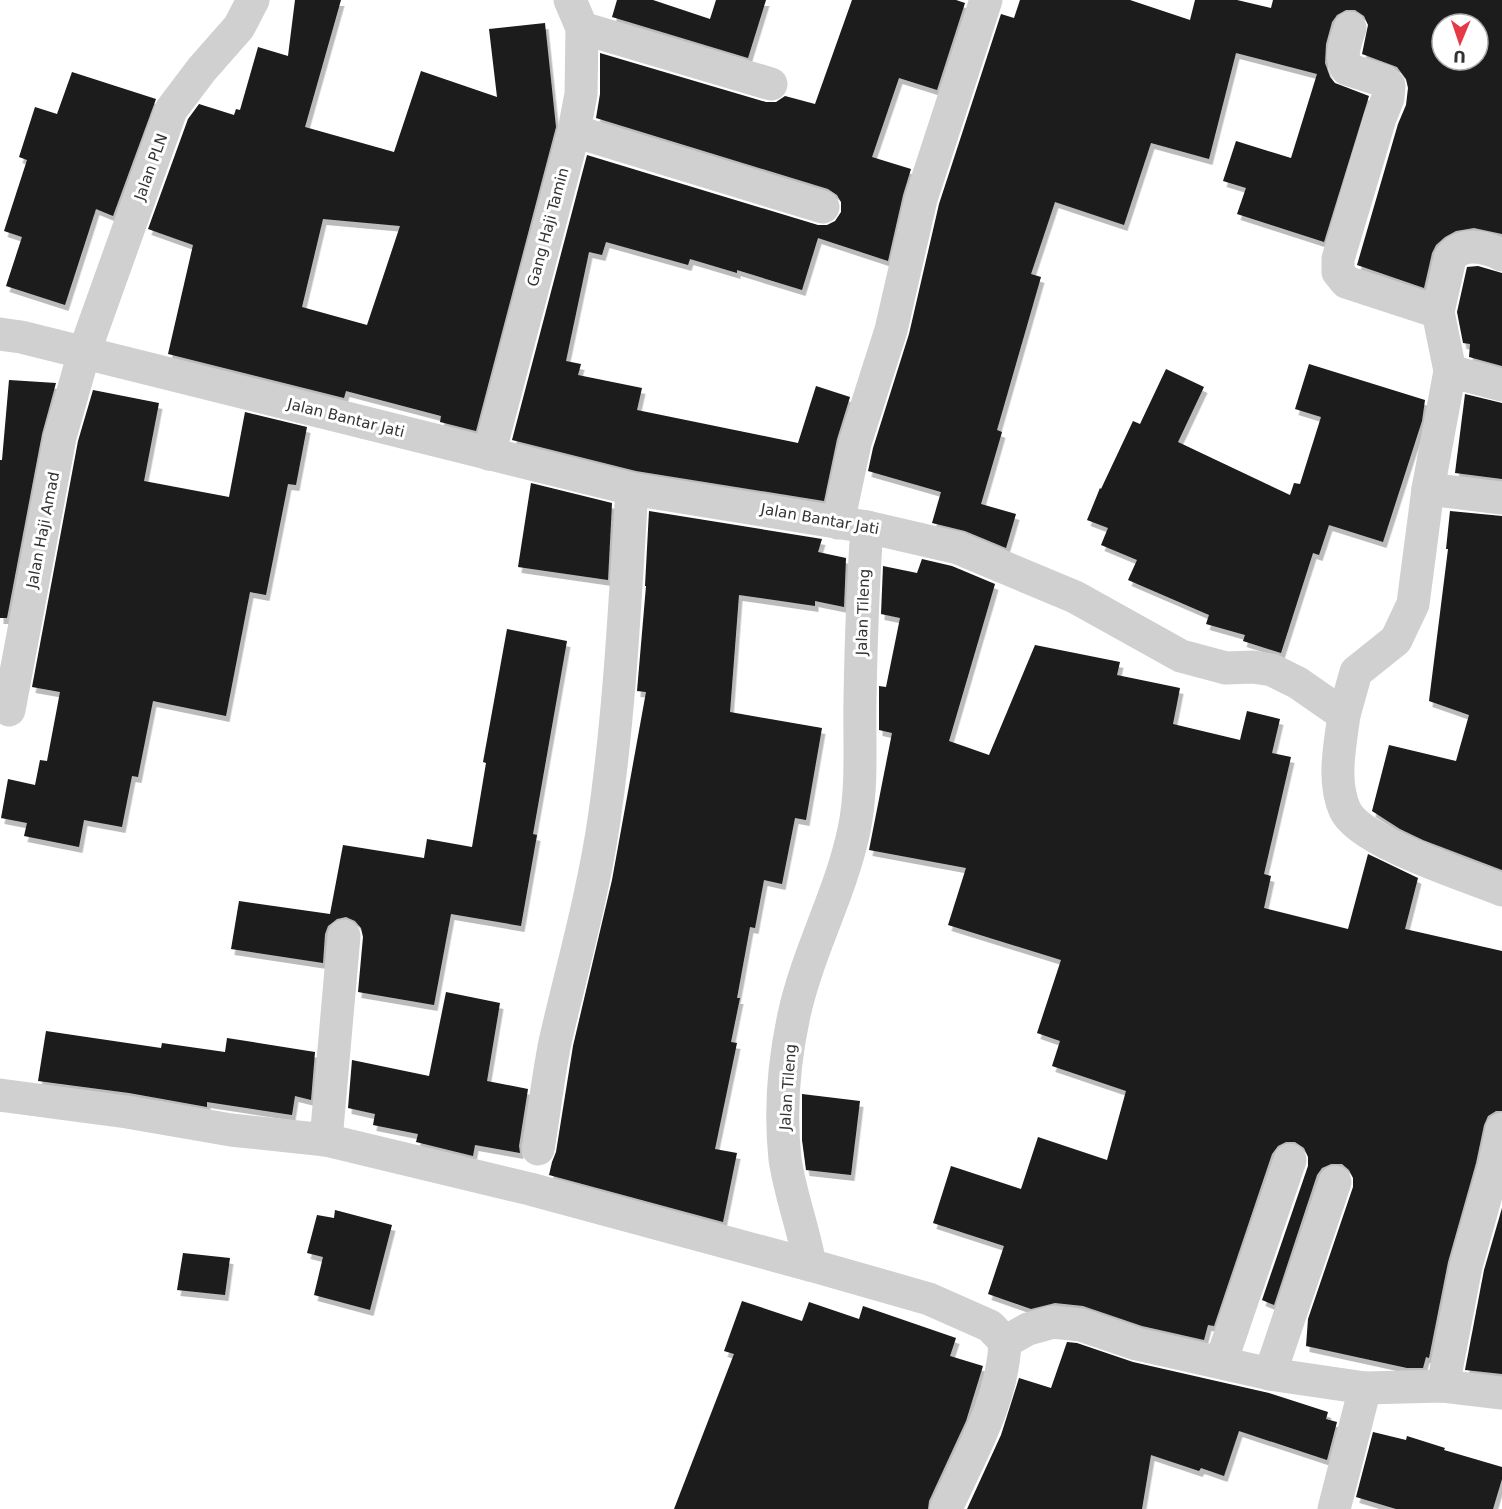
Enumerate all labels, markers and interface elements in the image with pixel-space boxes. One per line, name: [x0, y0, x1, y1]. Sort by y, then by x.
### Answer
north arrow: [1430, 12, 1490, 72]
text: U: [1453, 47, 1466, 66]
street label: Jalan PLN: [130, 131, 171, 204]
street label: Gang Haji Tamin: [523, 166, 573, 288]
street label: Jalan Bantar Jati: [285, 395, 406, 441]
street label: Jalan Haji Amad: [23, 470, 63, 591]
street label: Jalan Bantar Jati: [758, 500, 881, 538]
street label: Jalan Tileng: [852, 568, 874, 657]
street label: Jalan Tileng: [776, 1043, 800, 1132]

